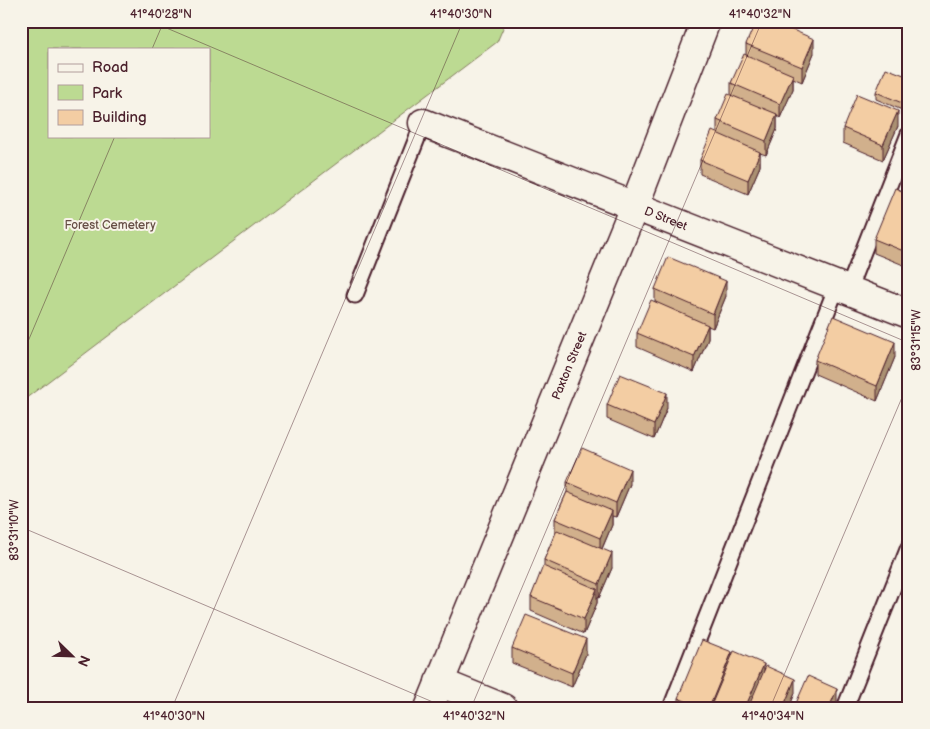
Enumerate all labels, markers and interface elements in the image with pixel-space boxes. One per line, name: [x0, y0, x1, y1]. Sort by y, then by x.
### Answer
text: 41°40'28"N: [130, 7, 192, 22]
text: 41°40'30"N: [430, 7, 492, 22]
text: 41°40'32"N: [729, 7, 791, 22]
legend: [48, 48, 210, 138]
text: Road: [92, 58, 128, 77]
text: Park: [92, 84, 123, 103]
text: Building: [92, 108, 147, 127]
street label: D Street: [642, 204, 690, 234]
park label: Forest Cemetery: [64, 218, 156, 233]
text: 83°31'15"W: [909, 309, 924, 371]
street label: Paxton Street: [549, 329, 590, 402]
text: 83°31'10"W: [7, 499, 22, 561]
north arrow: [48, 632, 98, 682]
text: N: [74, 653, 93, 669]
text: 41°40'30"N: [143, 709, 205, 724]
text: 41°40'32"N: [443, 709, 505, 724]
text: 41°40'34"N: [742, 709, 804, 724]

